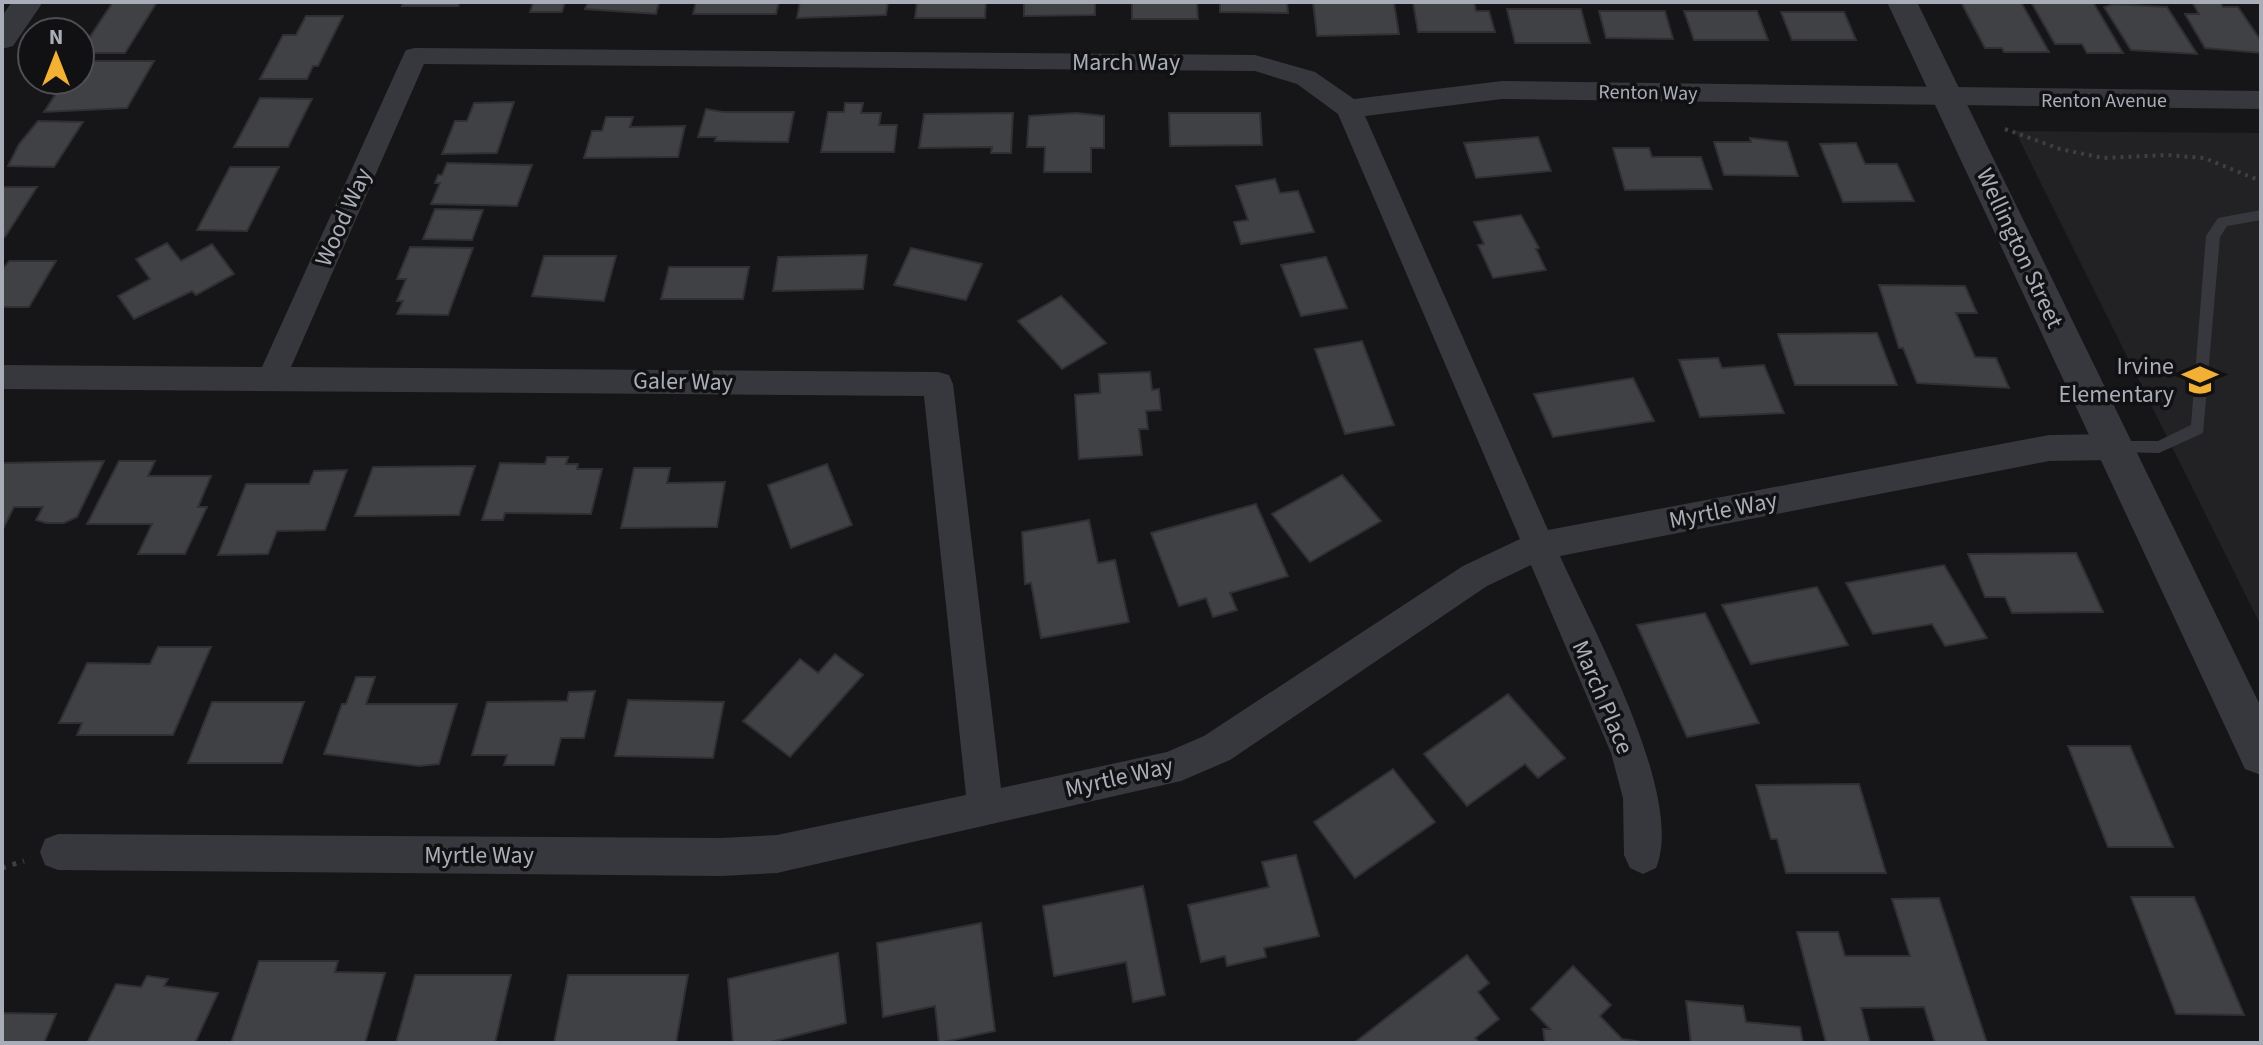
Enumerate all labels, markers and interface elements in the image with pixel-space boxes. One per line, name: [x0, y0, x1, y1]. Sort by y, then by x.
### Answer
north arrow: [16, 16, 96, 96]
text: N: [49, 21, 63, 53]
street label: March Way: [1072, 45, 1180, 80]
street label: Renton Way: [1598, 78, 1698, 108]
street label: Renton Avenue: [2041, 87, 2167, 115]
street label: Wood Way: [306, 162, 381, 272]
street label: Wellington Street: [1967, 162, 2072, 334]
place label: Irvine Elementary: [2059, 349, 2174, 412]
school or university icon: Irvine Elementary: [2181, 361, 2219, 399]
street label: Galer Way: [633, 363, 733, 400]
street label: Myrtle Way: [1666, 483, 1780, 538]
street label: March Place: [1563, 635, 1642, 760]
street label: Myrtle Way: [1062, 748, 1176, 807]
street label: Myrtle Way: [424, 838, 534, 873]

